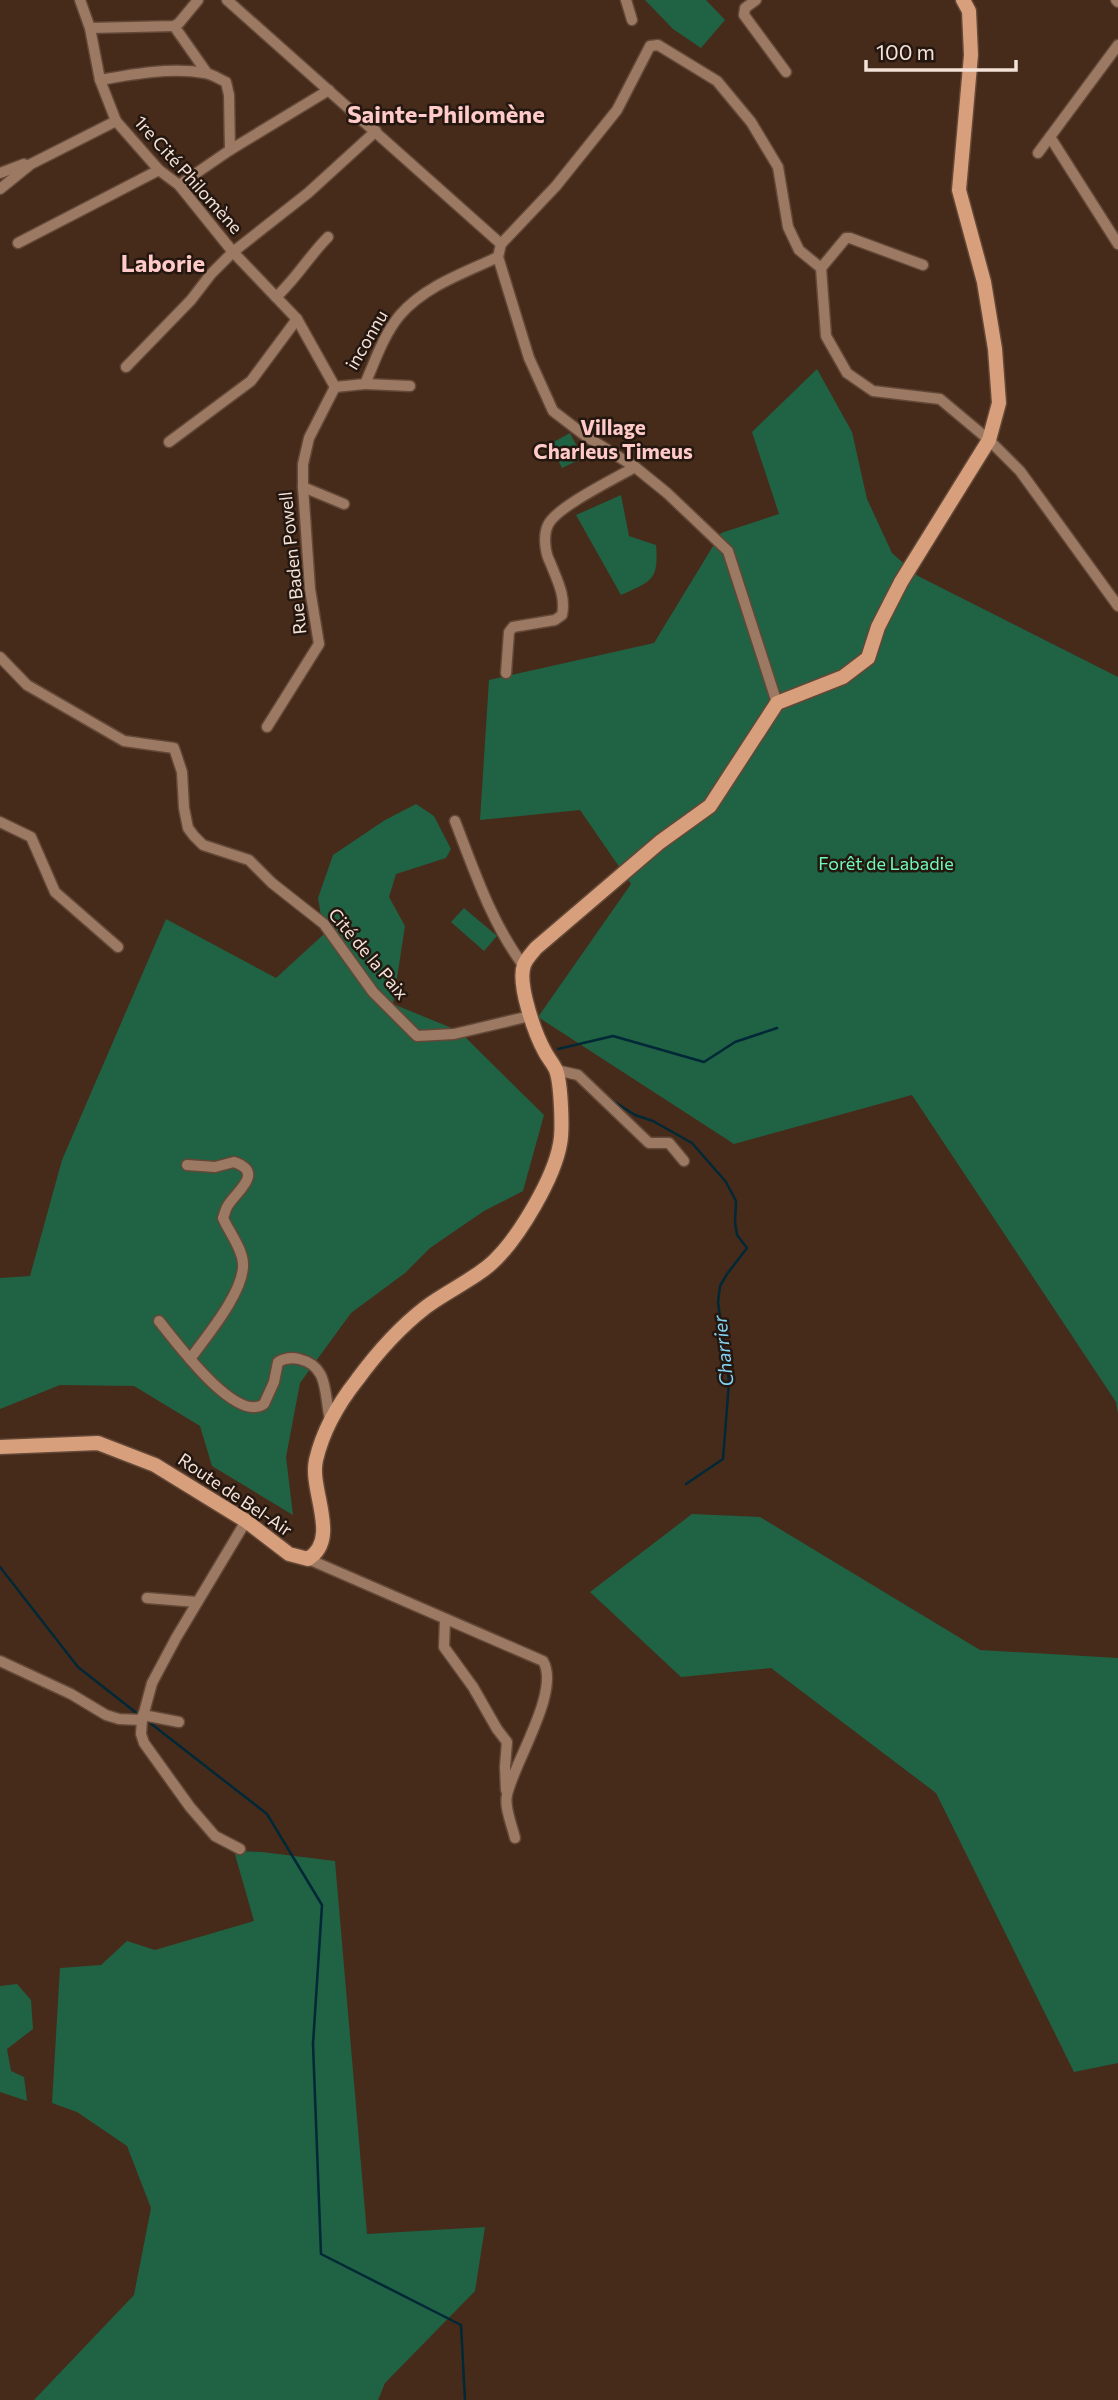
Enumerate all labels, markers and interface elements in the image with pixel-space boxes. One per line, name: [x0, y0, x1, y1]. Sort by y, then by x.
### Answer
scale bar: [866, 28, 1016, 72]
text: 100 m: [876, 39, 935, 64]
district label: Sainte-Philomène: [347, 99, 545, 128]
street label: 1re Cité Philomène: [130, 111, 248, 238]
district label: Laborie: [121, 248, 205, 277]
street label: inconnu: [340, 306, 392, 373]
district label: Village Charleus Timeus: [533, 414, 693, 463]
street label: Rue Baden Powell: [274, 490, 310, 636]
park label: Forêt de Labadie: [818, 852, 954, 874]
street label: Cité de la Paix: [324, 903, 414, 1004]
water label: Charrier: [707, 1313, 738, 1388]
street label: Route de Bel-Air: [174, 1448, 297, 1540]

